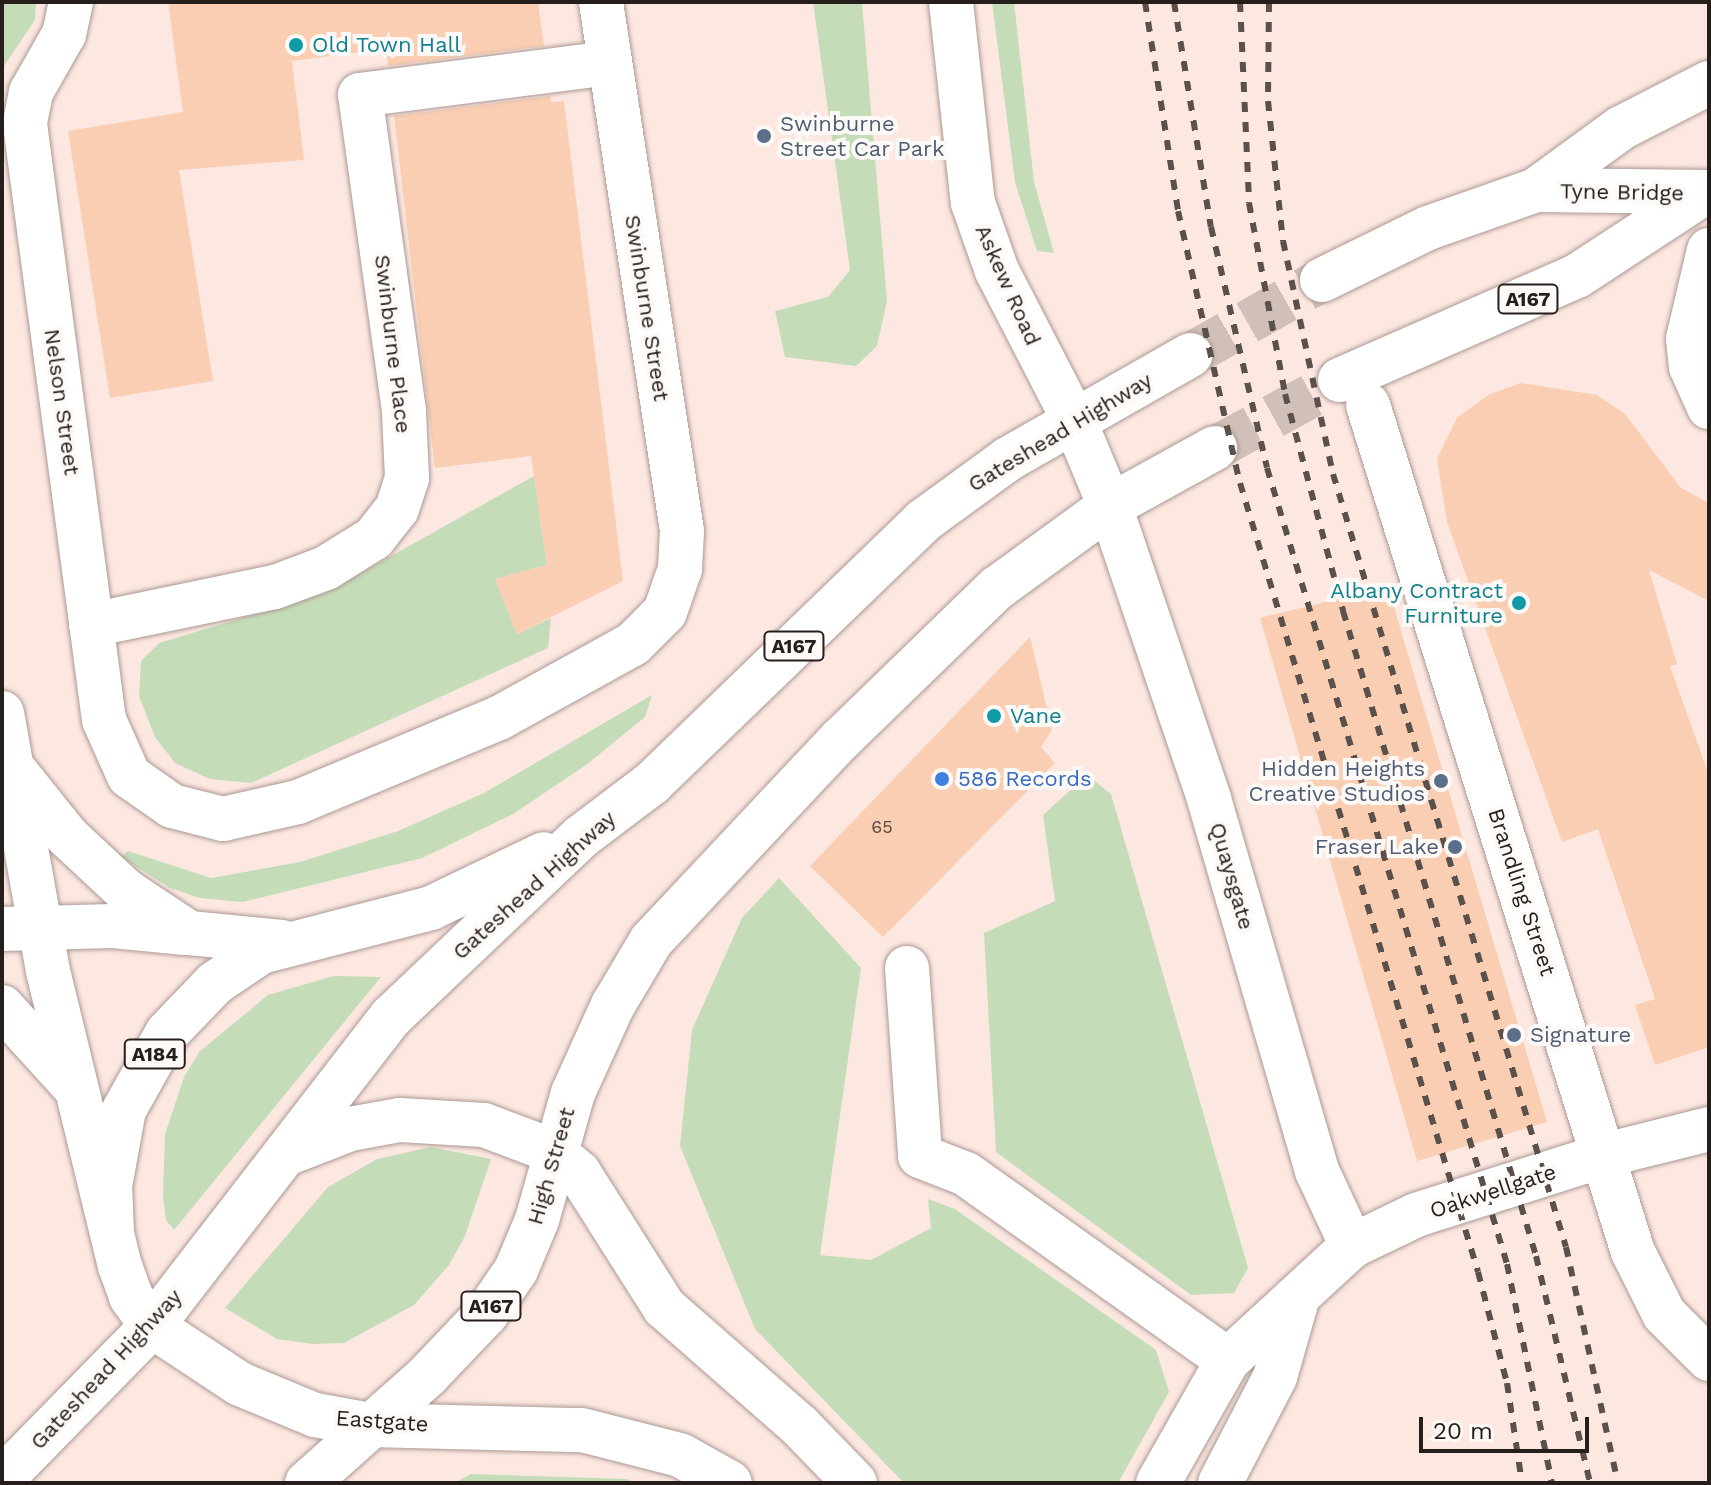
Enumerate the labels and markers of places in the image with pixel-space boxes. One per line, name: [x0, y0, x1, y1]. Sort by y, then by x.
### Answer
place label: Old Town Hall: [312, 32, 462, 58]
marker: Old Town Hall: [287, 36, 305, 54]
place label: Swinburne Street Car Park: [780, 110, 945, 162]
marker: Swinburne Street Car Park: [755, 127, 773, 145]
place label: Albany Contract Furniture: [1330, 577, 1503, 628]
marker: Albany Contract Furniture: [1510, 594, 1528, 612]
place label: Vane: [1010, 703, 1062, 729]
marker: Vane: [985, 707, 1003, 725]
place label: Hidden Heights Creative Studios: [1249, 755, 1425, 806]
place label: 586 Records: [958, 766, 1092, 792]
marker: 586 Records: [933, 770, 951, 788]
marker: Hidden Heights Creative Studios: [1432, 772, 1450, 790]
place label: Fraser Lake: [1314, 834, 1439, 860]
marker: Fraser Lake: [1446, 838, 1464, 856]
place label: Signature: [1530, 1022, 1631, 1048]
marker: Signature: [1505, 1026, 1523, 1044]

